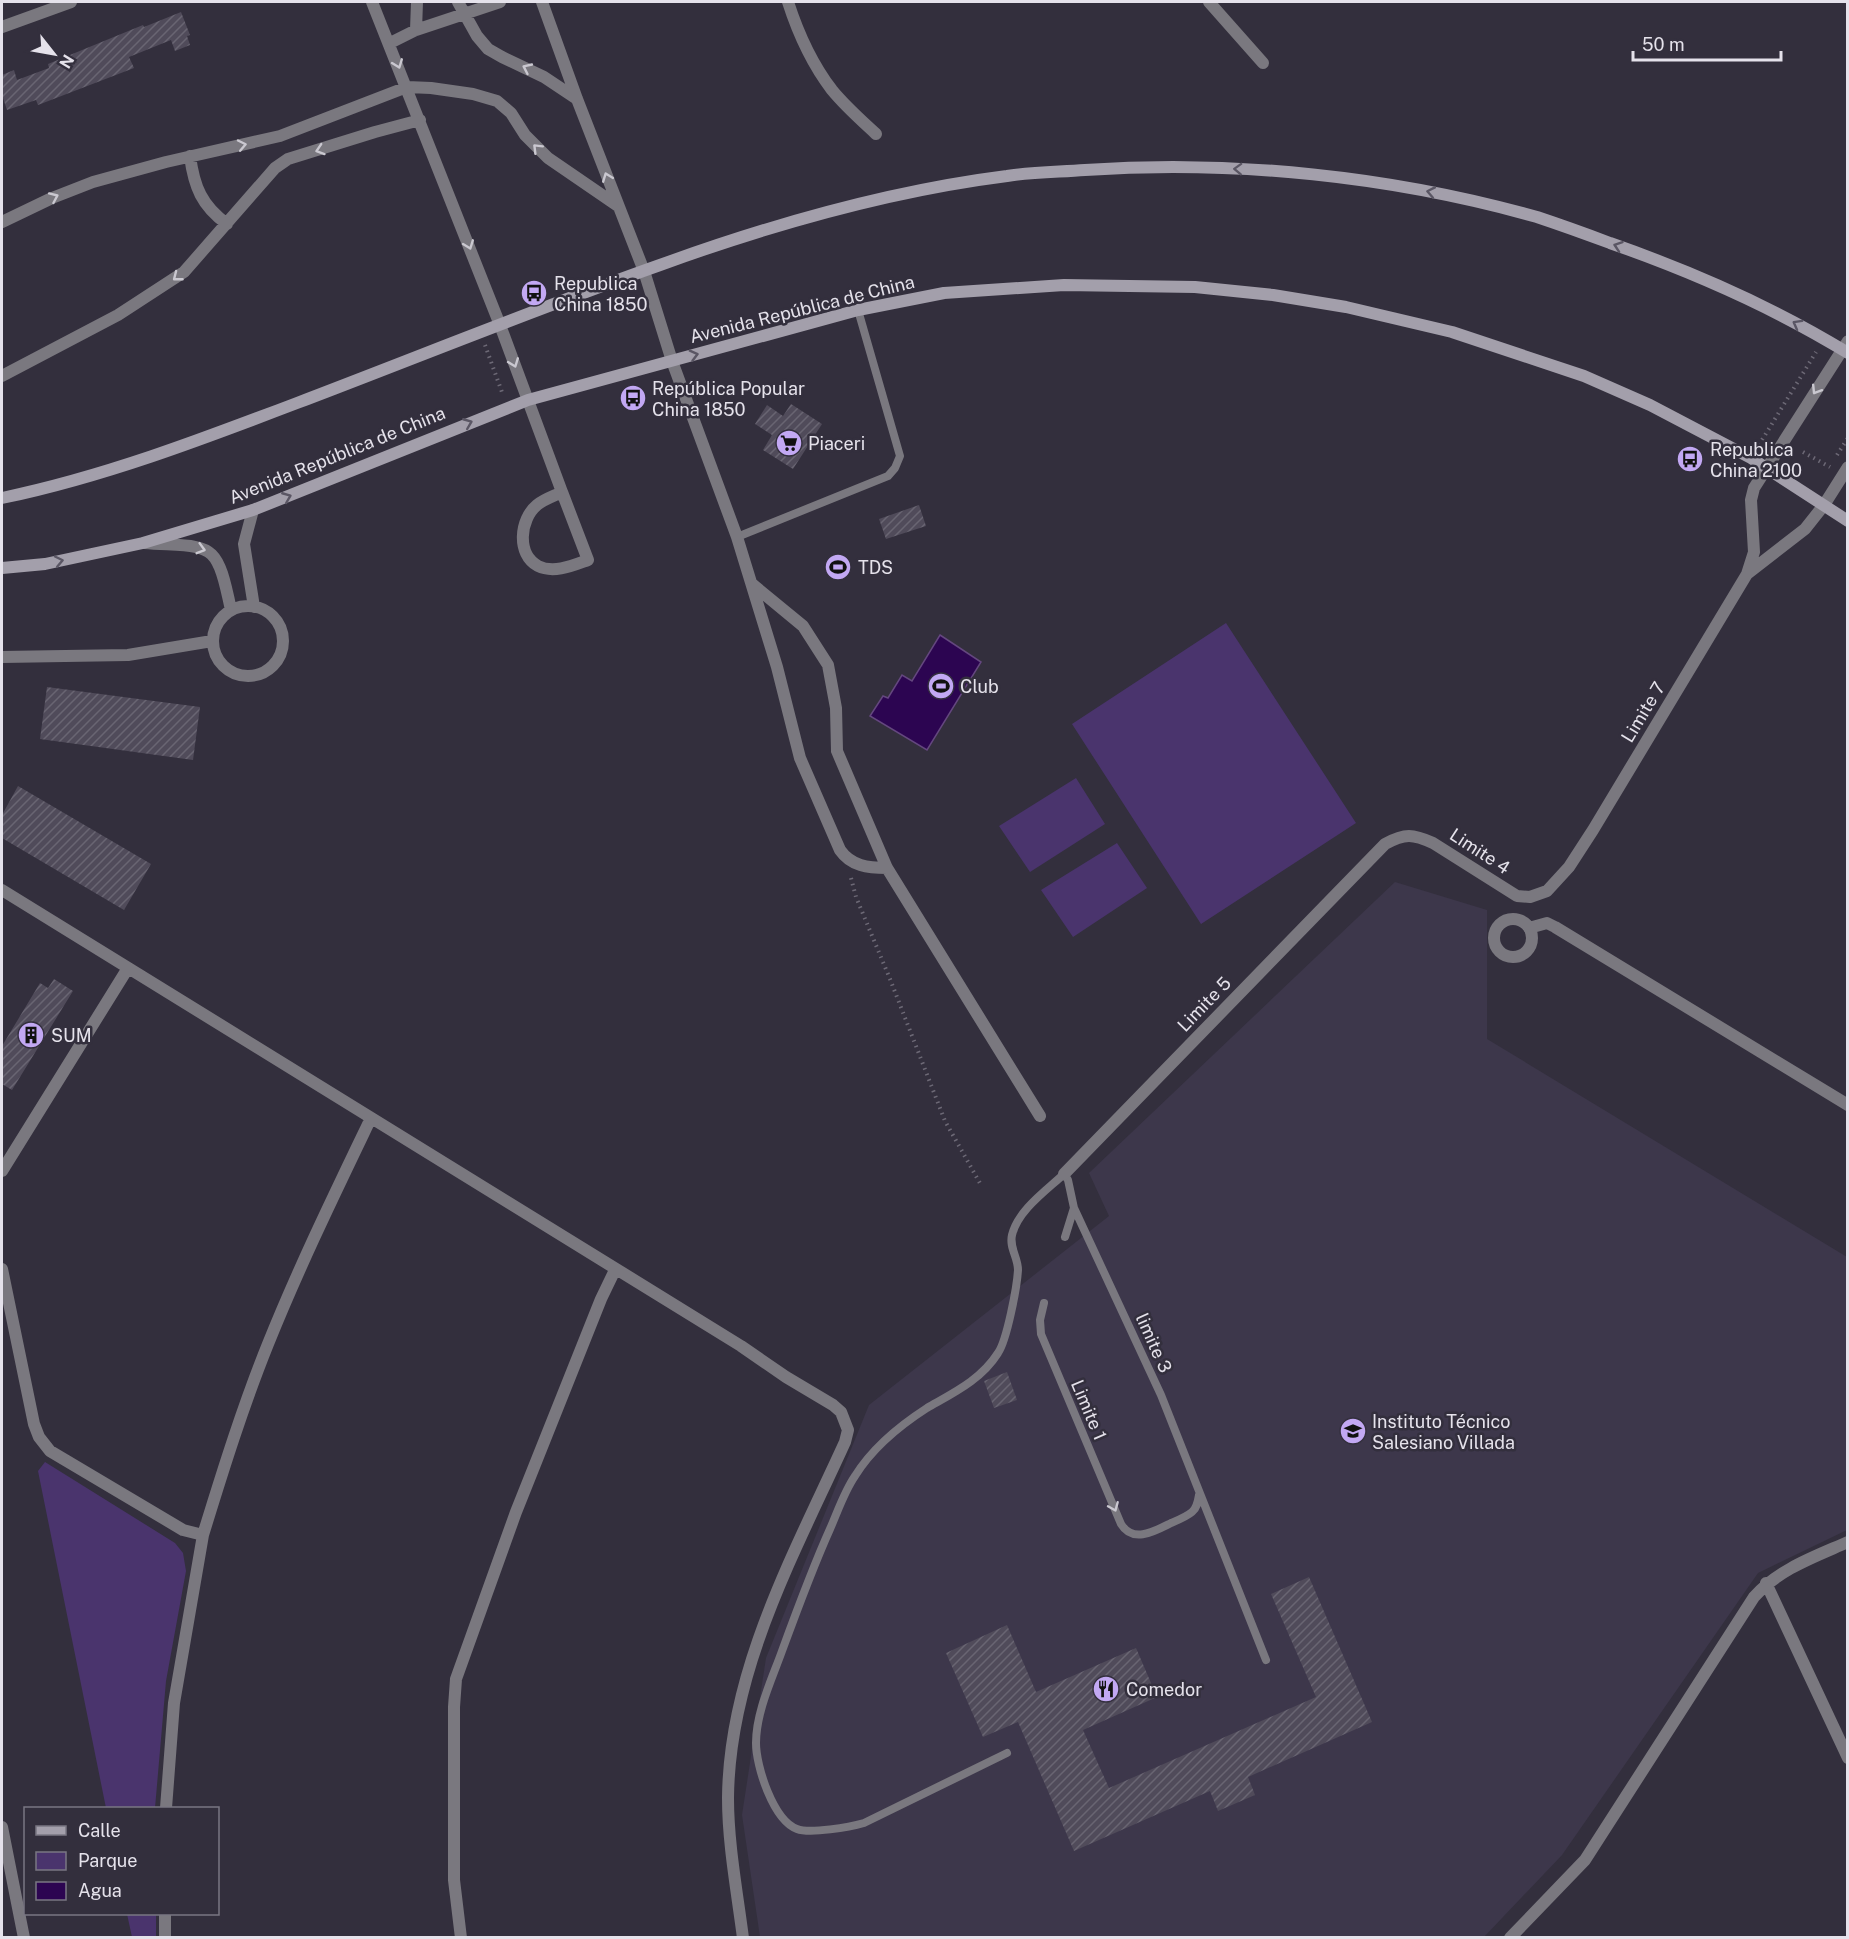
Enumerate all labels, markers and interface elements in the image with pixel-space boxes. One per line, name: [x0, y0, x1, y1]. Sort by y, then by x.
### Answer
north arrow: [24, 24, 84, 84]
scale bar: [1633, 24, 1782, 62]
text: 50 m: [1642, 34, 1685, 55]
text: N: [55, 51, 78, 72]
one-way arrow: [391, 57, 403, 68]
one-way arrow: [522, 64, 533, 76]
one-way arrow: [237, 139, 247, 152]
one-way arrow: [315, 142, 326, 155]
one-way arrow: [534, 144, 545, 155]
one-way arrow: [1233, 162, 1242, 175]
one-way arrow: [602, 172, 614, 183]
one-way arrow: [1426, 186, 1436, 199]
one-way arrow: [48, 192, 59, 204]
one-way arrow: [461, 240, 474, 250]
one-way arrow: [1613, 240, 1624, 253]
one-way arrow: [173, 269, 184, 280]
street label: Avenida República de China: [687, 271, 917, 347]
place label: Republica China 1850: [554, 273, 648, 315]
bus stop icon: Republica China 1850: [519, 278, 549, 308]
one-way arrow: [1793, 320, 1803, 331]
one-way arrow: [689, 349, 699, 362]
one-way arrow: [507, 356, 519, 367]
place label: República Popular China 1850: [652, 378, 805, 420]
bus stop icon: República Popular China 1850: [618, 383, 648, 413]
one-way arrow: [1812, 384, 1824, 394]
street label: Avenida República de China: [226, 402, 448, 508]
one-way arrow: [462, 418, 473, 430]
supermarket icon: Piaceri: [774, 428, 804, 458]
place label: Piaceri: [808, 433, 865, 454]
place label: Republica China 2100: [1710, 439, 1802, 481]
bus stop icon: Republica China 2100: [1675, 444, 1705, 474]
one-way arrow: [281, 491, 292, 504]
one-way arrow: [195, 542, 206, 554]
sports icon: TDS: [823, 552, 853, 582]
one-way arrow: [54, 555, 64, 568]
place label: TDS: [858, 557, 893, 578]
sports icon: Club: [926, 671, 956, 701]
place label: Club: [960, 676, 999, 697]
street label: Limite 7: [1617, 678, 1669, 746]
street label: Limite 4: [1446, 824, 1514, 878]
street label: Limite 5: [1173, 972, 1235, 1036]
building icon: SUM: [16, 1020, 46, 1050]
place label: SUM: [51, 1025, 92, 1046]
street label: limite 3: [1132, 1310, 1176, 1376]
street label: Limite 1: [1067, 1377, 1111, 1443]
place label: Instituto Técnico Salesiano Villada: [1372, 1411, 1515, 1453]
school or university icon: Instituto Técnico Salesiano Villada: [1338, 1416, 1368, 1446]
one-way arrow: [1107, 1501, 1119, 1512]
restaurant icon: Comedor: [1091, 1674, 1121, 1704]
place label: Comedor: [1126, 1679, 1202, 1700]
legend: [24, 1807, 219, 1915]
text: Calle: [78, 1820, 121, 1841]
text: Parque: [78, 1850, 138, 1871]
text: Agua: [78, 1880, 122, 1901]

